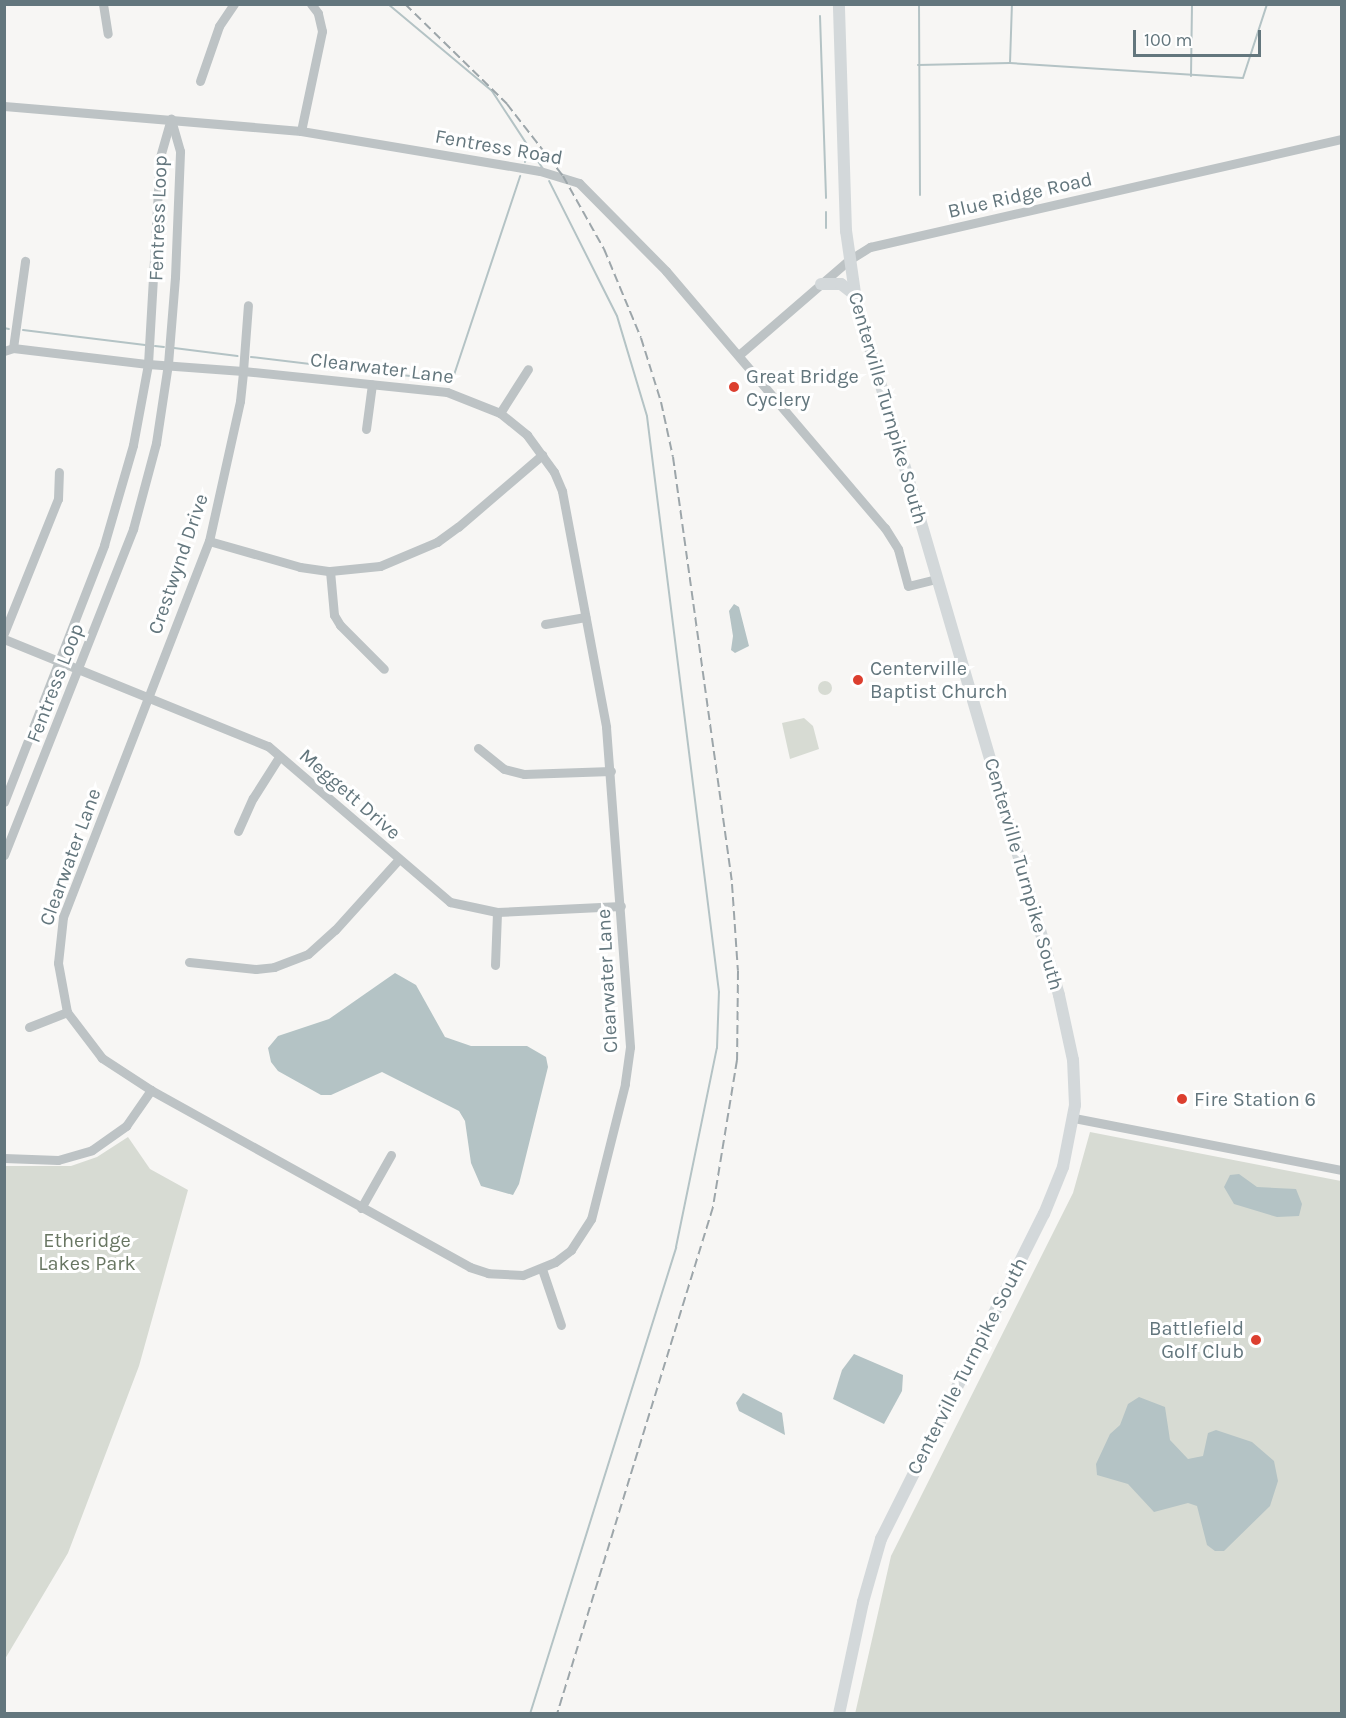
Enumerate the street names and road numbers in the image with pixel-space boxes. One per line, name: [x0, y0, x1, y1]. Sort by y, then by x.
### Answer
street label: Fentress Road: [433, 124, 565, 170]
street label: Fentress Loop: [144, 155, 172, 281]
street label: Blue Ridge Road: [945, 167, 1095, 223]
street label: Centerville Turnpike South: [843, 289, 933, 527]
street label: Clearwater Lane: [309, 347, 455, 389]
street label: Crestwynd Drive: [143, 491, 213, 637]
street label: Fentress Loop: [21, 620, 89, 746]
street label: Meggett Drive: [294, 743, 406, 845]
street label: Centerville Turnpike South: [979, 755, 1069, 993]
street label: Clearwater Lane: [34, 785, 106, 929]
street label: Clearwater Lane: [591, 908, 623, 1054]
street label: Centerville Turnpike South: [902, 1253, 1032, 1479]

